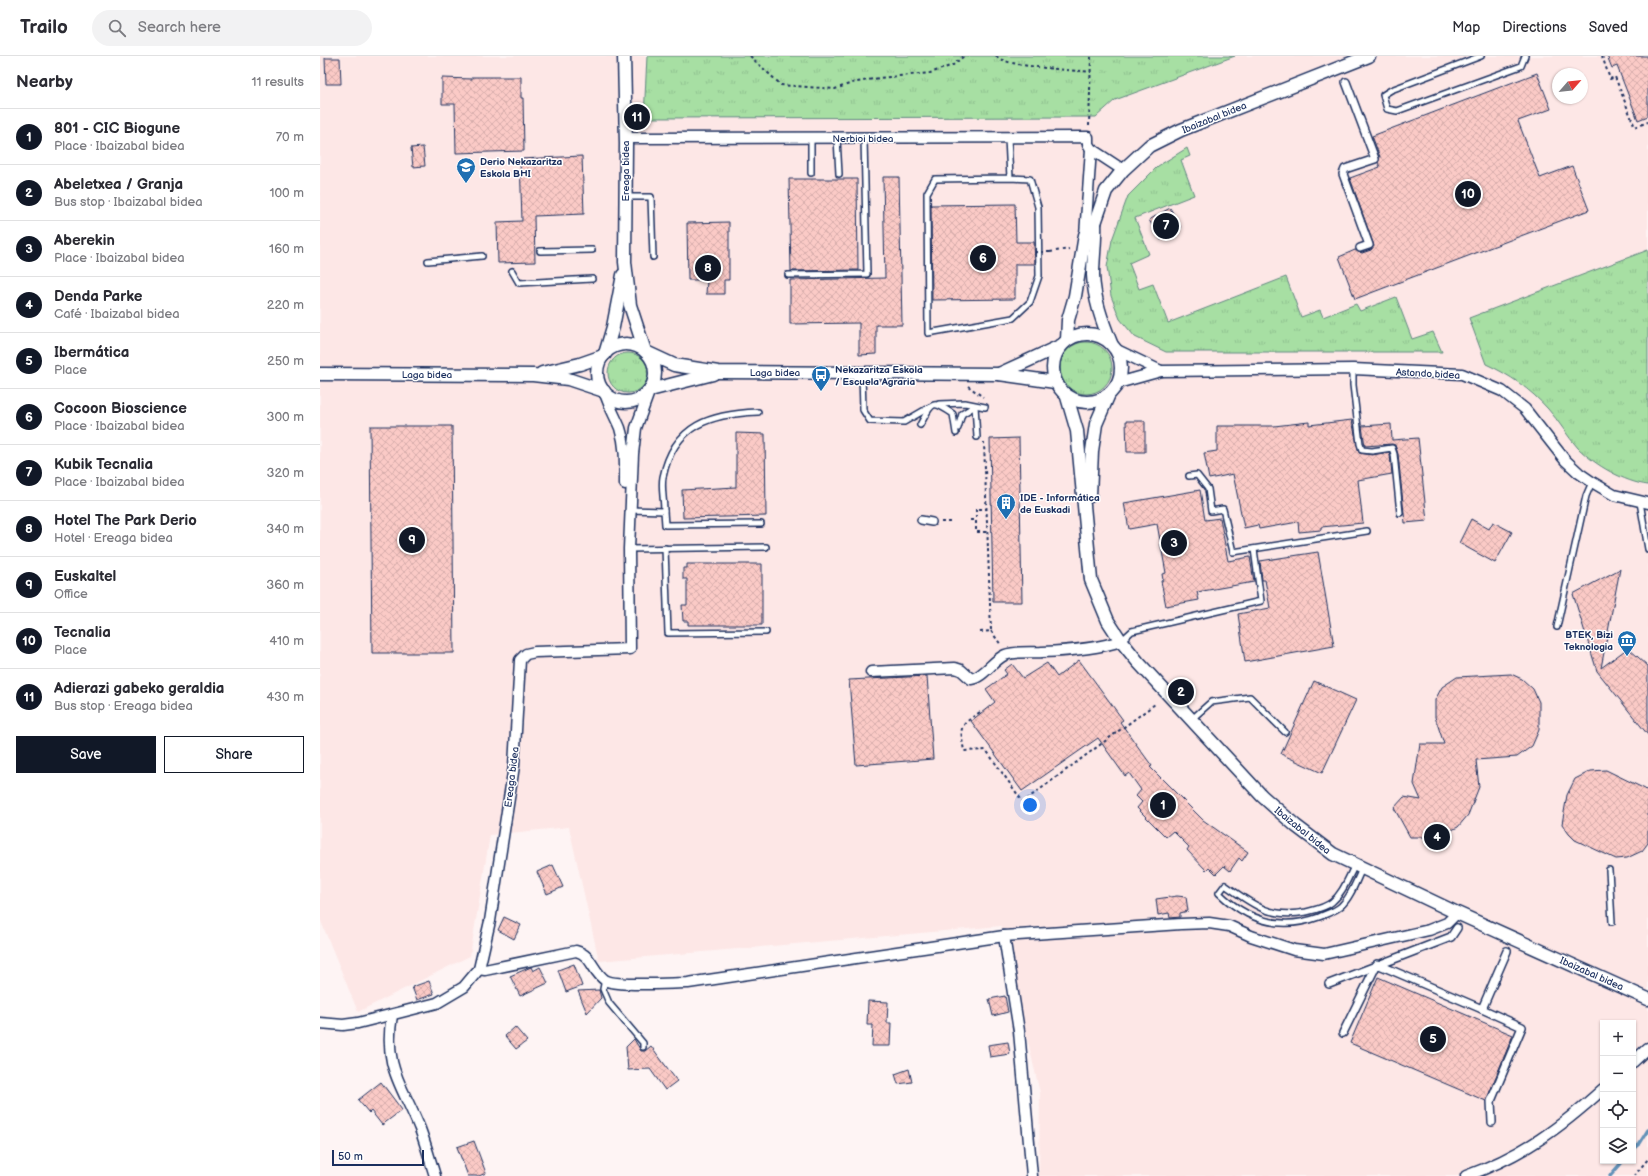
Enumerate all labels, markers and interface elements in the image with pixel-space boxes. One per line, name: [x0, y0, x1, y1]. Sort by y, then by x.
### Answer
search box: [92, 10, 372, 46]
text: Trailo: [20, 16, 68, 39]
icon: search: [106, 17, 128, 39]
text: Search here: [138, 18, 221, 37]
text: Map: [1452, 19, 1480, 36]
text: Directions: [1502, 19, 1567, 36]
text: Saved: [1589, 19, 1628, 36]
north arrow: [1552, 68, 1588, 104]
text: Nearby: [16, 72, 73, 92]
text: 11 results: [251, 74, 304, 90]
street label: Ibaizabal bidea: [1180, 99, 1249, 136]
pin: 11: [624, 102, 650, 132]
text: 801 - CIC Biogune: [54, 119, 180, 138]
text: 1: [26, 129, 32, 145]
text: 70 m: [276, 129, 304, 145]
street label: Nerbioi bidea: [832, 133, 894, 145]
text: Place · Ibaizabal bidea: [54, 138, 185, 154]
street label: Ereaga bidea: [620, 140, 632, 202]
school or university icon: Derio Nekazaritza Eskola BHI: [455, 156, 477, 184]
place label: Derio Nekazaritza Eskola BHI: [480, 156, 562, 180]
text: Abeletxea / Granja: [54, 175, 183, 194]
pin: 10: [1455, 179, 1481, 209]
text: 2: [25, 185, 33, 201]
text: 100 m: [269, 185, 304, 201]
text: Bus stop · Ibaizabal bidea: [54, 194, 203, 210]
pin: 7: [1153, 211, 1179, 241]
text: Aberekin: [54, 231, 115, 250]
text: 3: [25, 241, 33, 257]
text: 160 m: [269, 241, 304, 257]
pin: 6: [970, 243, 996, 273]
text: Place · Ibaizabal bidea: [54, 250, 185, 266]
pin: 8: [695, 253, 721, 283]
text: Denda Parke: [54, 287, 142, 306]
text: 4: [25, 297, 33, 313]
text: 220 m: [267, 297, 304, 313]
text: Café · Ibaizabal bidea: [54, 306, 180, 322]
text: Ibermática: [54, 343, 129, 362]
text: 5: [25, 353, 33, 369]
text: 250 m: [267, 353, 304, 369]
text: Place: [54, 362, 87, 378]
bus stop icon: Nekazaritza Eskola / Escuela Agraria: [810, 364, 832, 392]
place label: Nekazaritza Eskola / Escuela Agraria: [835, 364, 923, 388]
street label: Astondo bidea: [1396, 366, 1461, 382]
street label: Laga bidea: [750, 367, 801, 379]
street label: Laga bidea: [402, 369, 453, 381]
text: Cocoon Bioscience: [54, 399, 187, 418]
text: 6: [25, 409, 33, 425]
text: 300 m: [266, 409, 304, 425]
text: Place · Ibaizabal bidea: [54, 418, 185, 434]
text: Kubik Tecnalia: [54, 455, 153, 474]
text: 7: [25, 465, 33, 481]
text: 320 m: [266, 465, 304, 481]
text: Place · Ibaizabal bidea: [54, 474, 185, 490]
building icon: IDE - Informática de Euskadi: [995, 492, 1017, 520]
place label: IDE - Informática de Euskadi: [1020, 492, 1100, 516]
text: Hotel The Park Derio: [54, 511, 197, 530]
text: 8: [25, 521, 33, 537]
text: 340 m: [266, 521, 304, 537]
pin: 9: [399, 525, 425, 555]
pin: 3: [1161, 528, 1187, 558]
text: Hotel · Ereaga bidea: [54, 530, 173, 546]
text: Euskaltel: [54, 567, 116, 586]
text: 9: [25, 577, 33, 593]
text: 360 m: [266, 577, 304, 593]
text: Office: [54, 586, 88, 602]
text: Tecnalia: [54, 623, 111, 642]
place label: BTEK, Bizi Teknologia: [1564, 629, 1613, 653]
museum icon: BTEK, Bizi Teknologia: [1616, 629, 1638, 657]
text: 10: [22, 633, 36, 649]
text: 410 m: [269, 633, 304, 649]
text: Place: [54, 642, 87, 658]
pin: 2: [1168, 677, 1194, 707]
text: Adierazi gabeko geraldia: [54, 679, 224, 698]
text: 11: [24, 689, 34, 705]
text: 430 m: [266, 689, 304, 705]
text: Bus stop · Ereaga bidea: [54, 698, 193, 714]
button: Save: [16, 736, 156, 773]
button: Share: [164, 736, 304, 773]
street label: Ereaga bidea: [502, 746, 522, 808]
pin: 1: [1150, 790, 1176, 820]
your location: [1020, 795, 1040, 815]
street label: Ibaizabal bidea: [1272, 805, 1333, 857]
pin: 4: [1424, 822, 1450, 852]
street label: Ibaizabal bidea: [1558, 954, 1626, 993]
map controls: [1600, 1020, 1636, 1164]
button: +: [1600, 1020, 1636, 1056]
pin: 5: [1420, 1024, 1446, 1054]
button: −: [1600, 1056, 1636, 1092]
button: locate: [1600, 1092, 1636, 1128]
button: layers: [1600, 1128, 1636, 1164]
scale bar: [332, 1148, 424, 1167]
text: 50 m: [338, 1150, 363, 1163]

